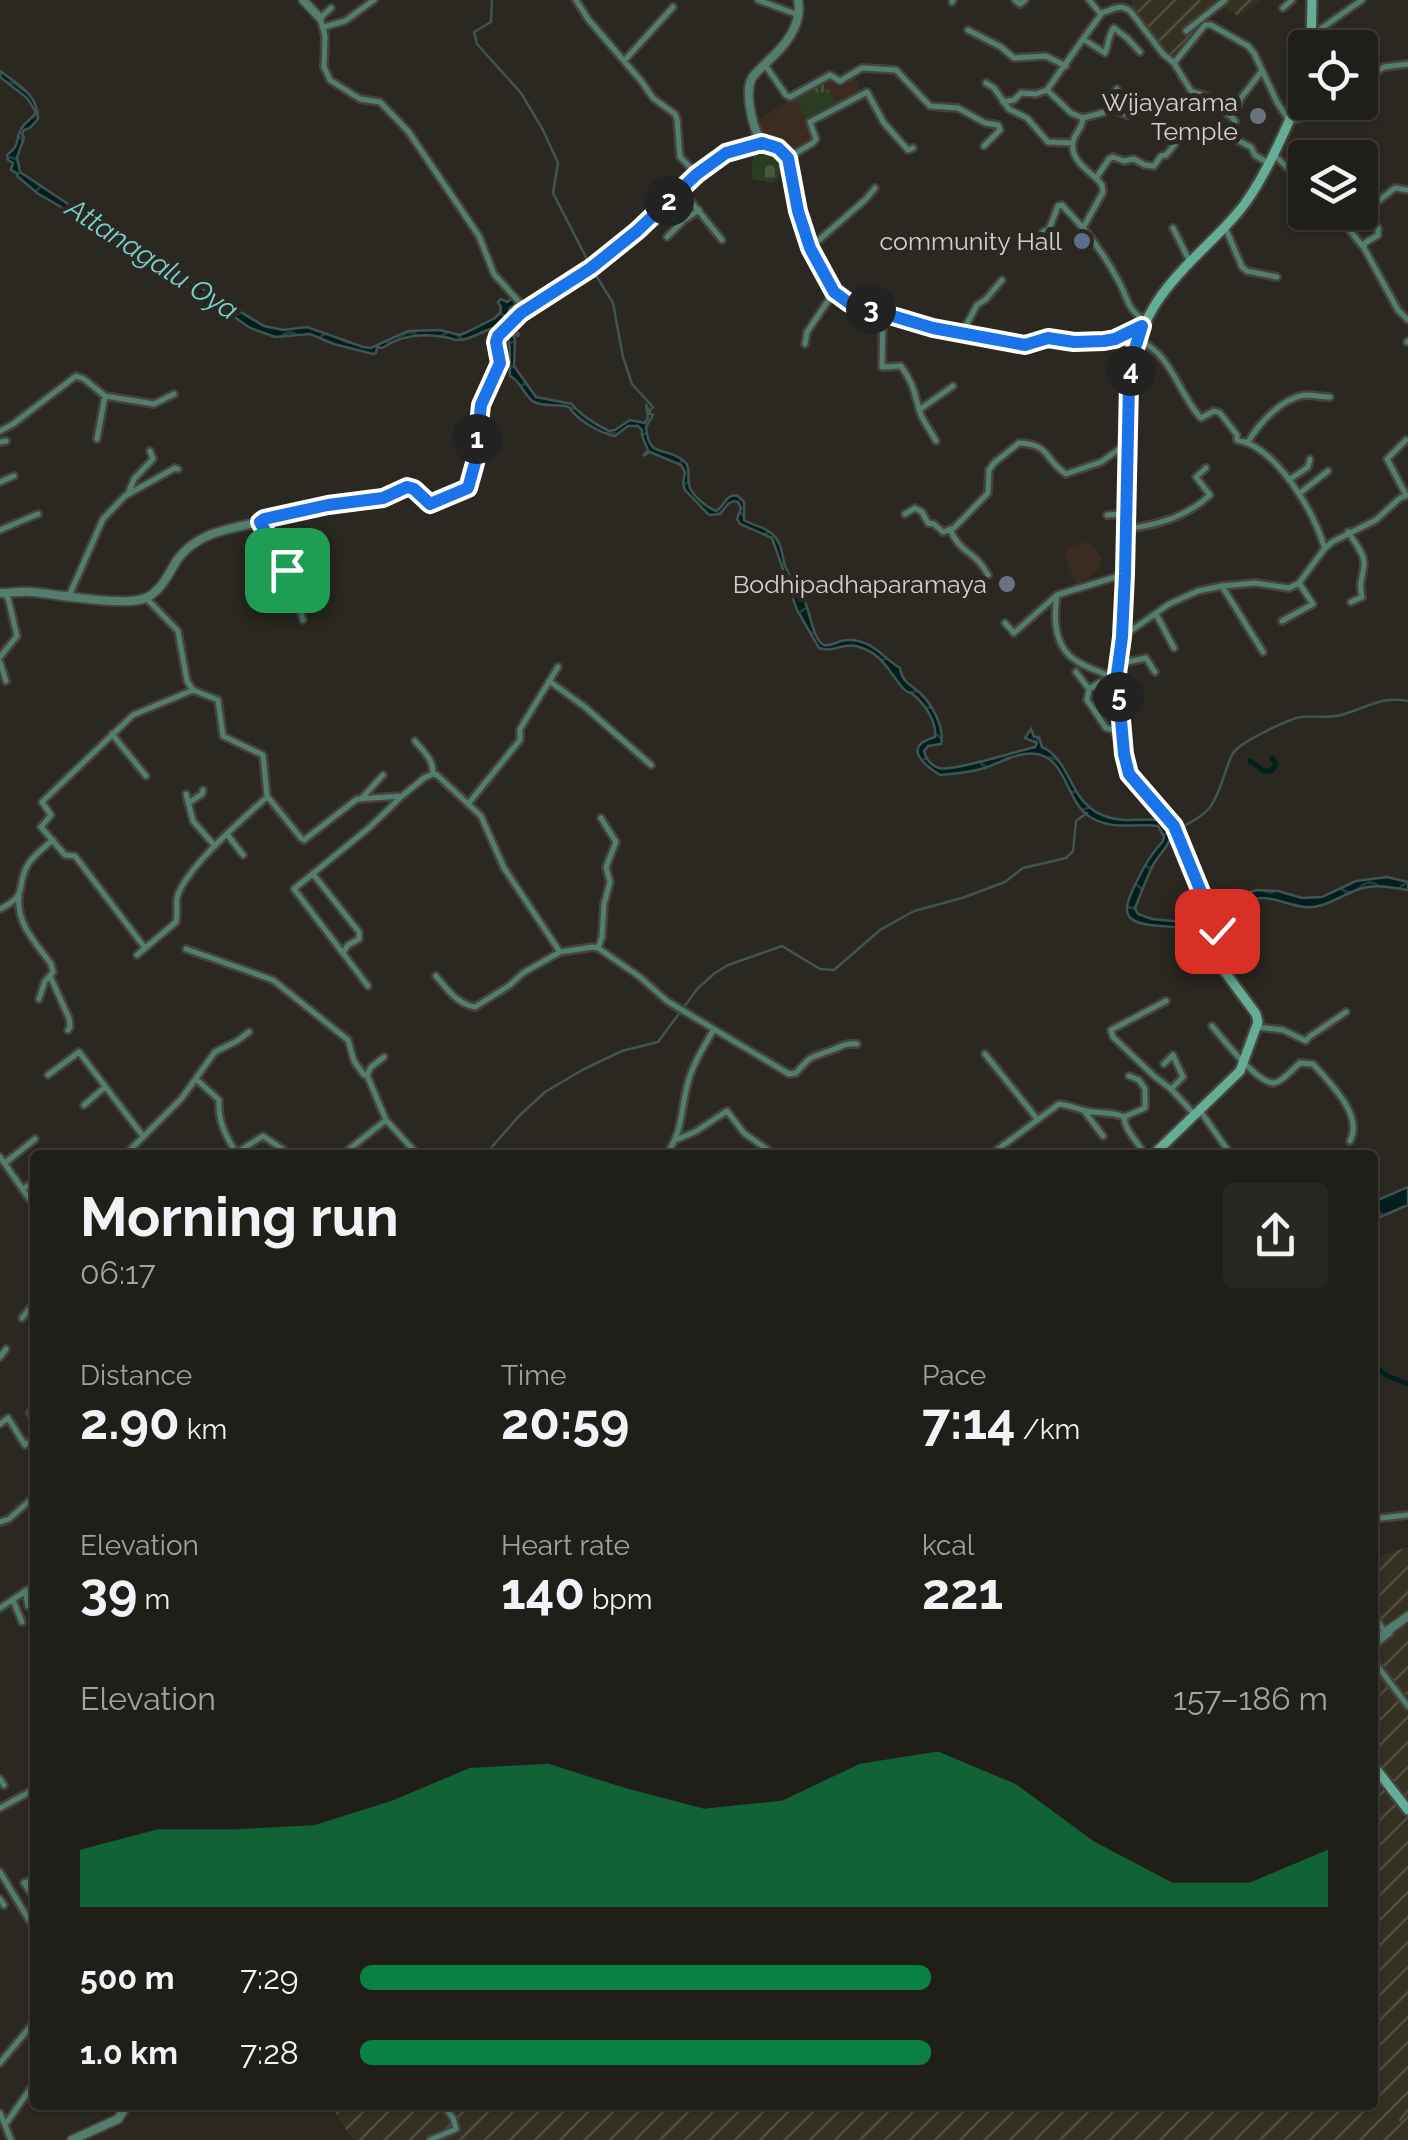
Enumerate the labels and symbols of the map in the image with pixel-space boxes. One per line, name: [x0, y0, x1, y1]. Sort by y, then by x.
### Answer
place label: Wijayarama Temple: [1102, 87, 1238, 146]
marker: Wijayarama Temple: [1247, 105, 1269, 127]
pin: 2: [644, 176, 694, 226]
water label: Attanagalu Oya: [58, 190, 244, 327]
place label: community Hall: [880, 226, 1062, 256]
marker: community Hall: [1071, 230, 1093, 252]
pin: 3: [846, 284, 896, 334]
pin: 4: [1106, 346, 1156, 396]
pin: 1: [452, 414, 502, 464]
pin: [245, 528, 330, 613]
place label: Bodhipadhaparamaya: [733, 569, 987, 599]
marker: Bodhipadhaparamaya: [996, 573, 1018, 595]
pin: 5: [1094, 672, 1144, 722]
pin: [1175, 889, 1260, 974]

